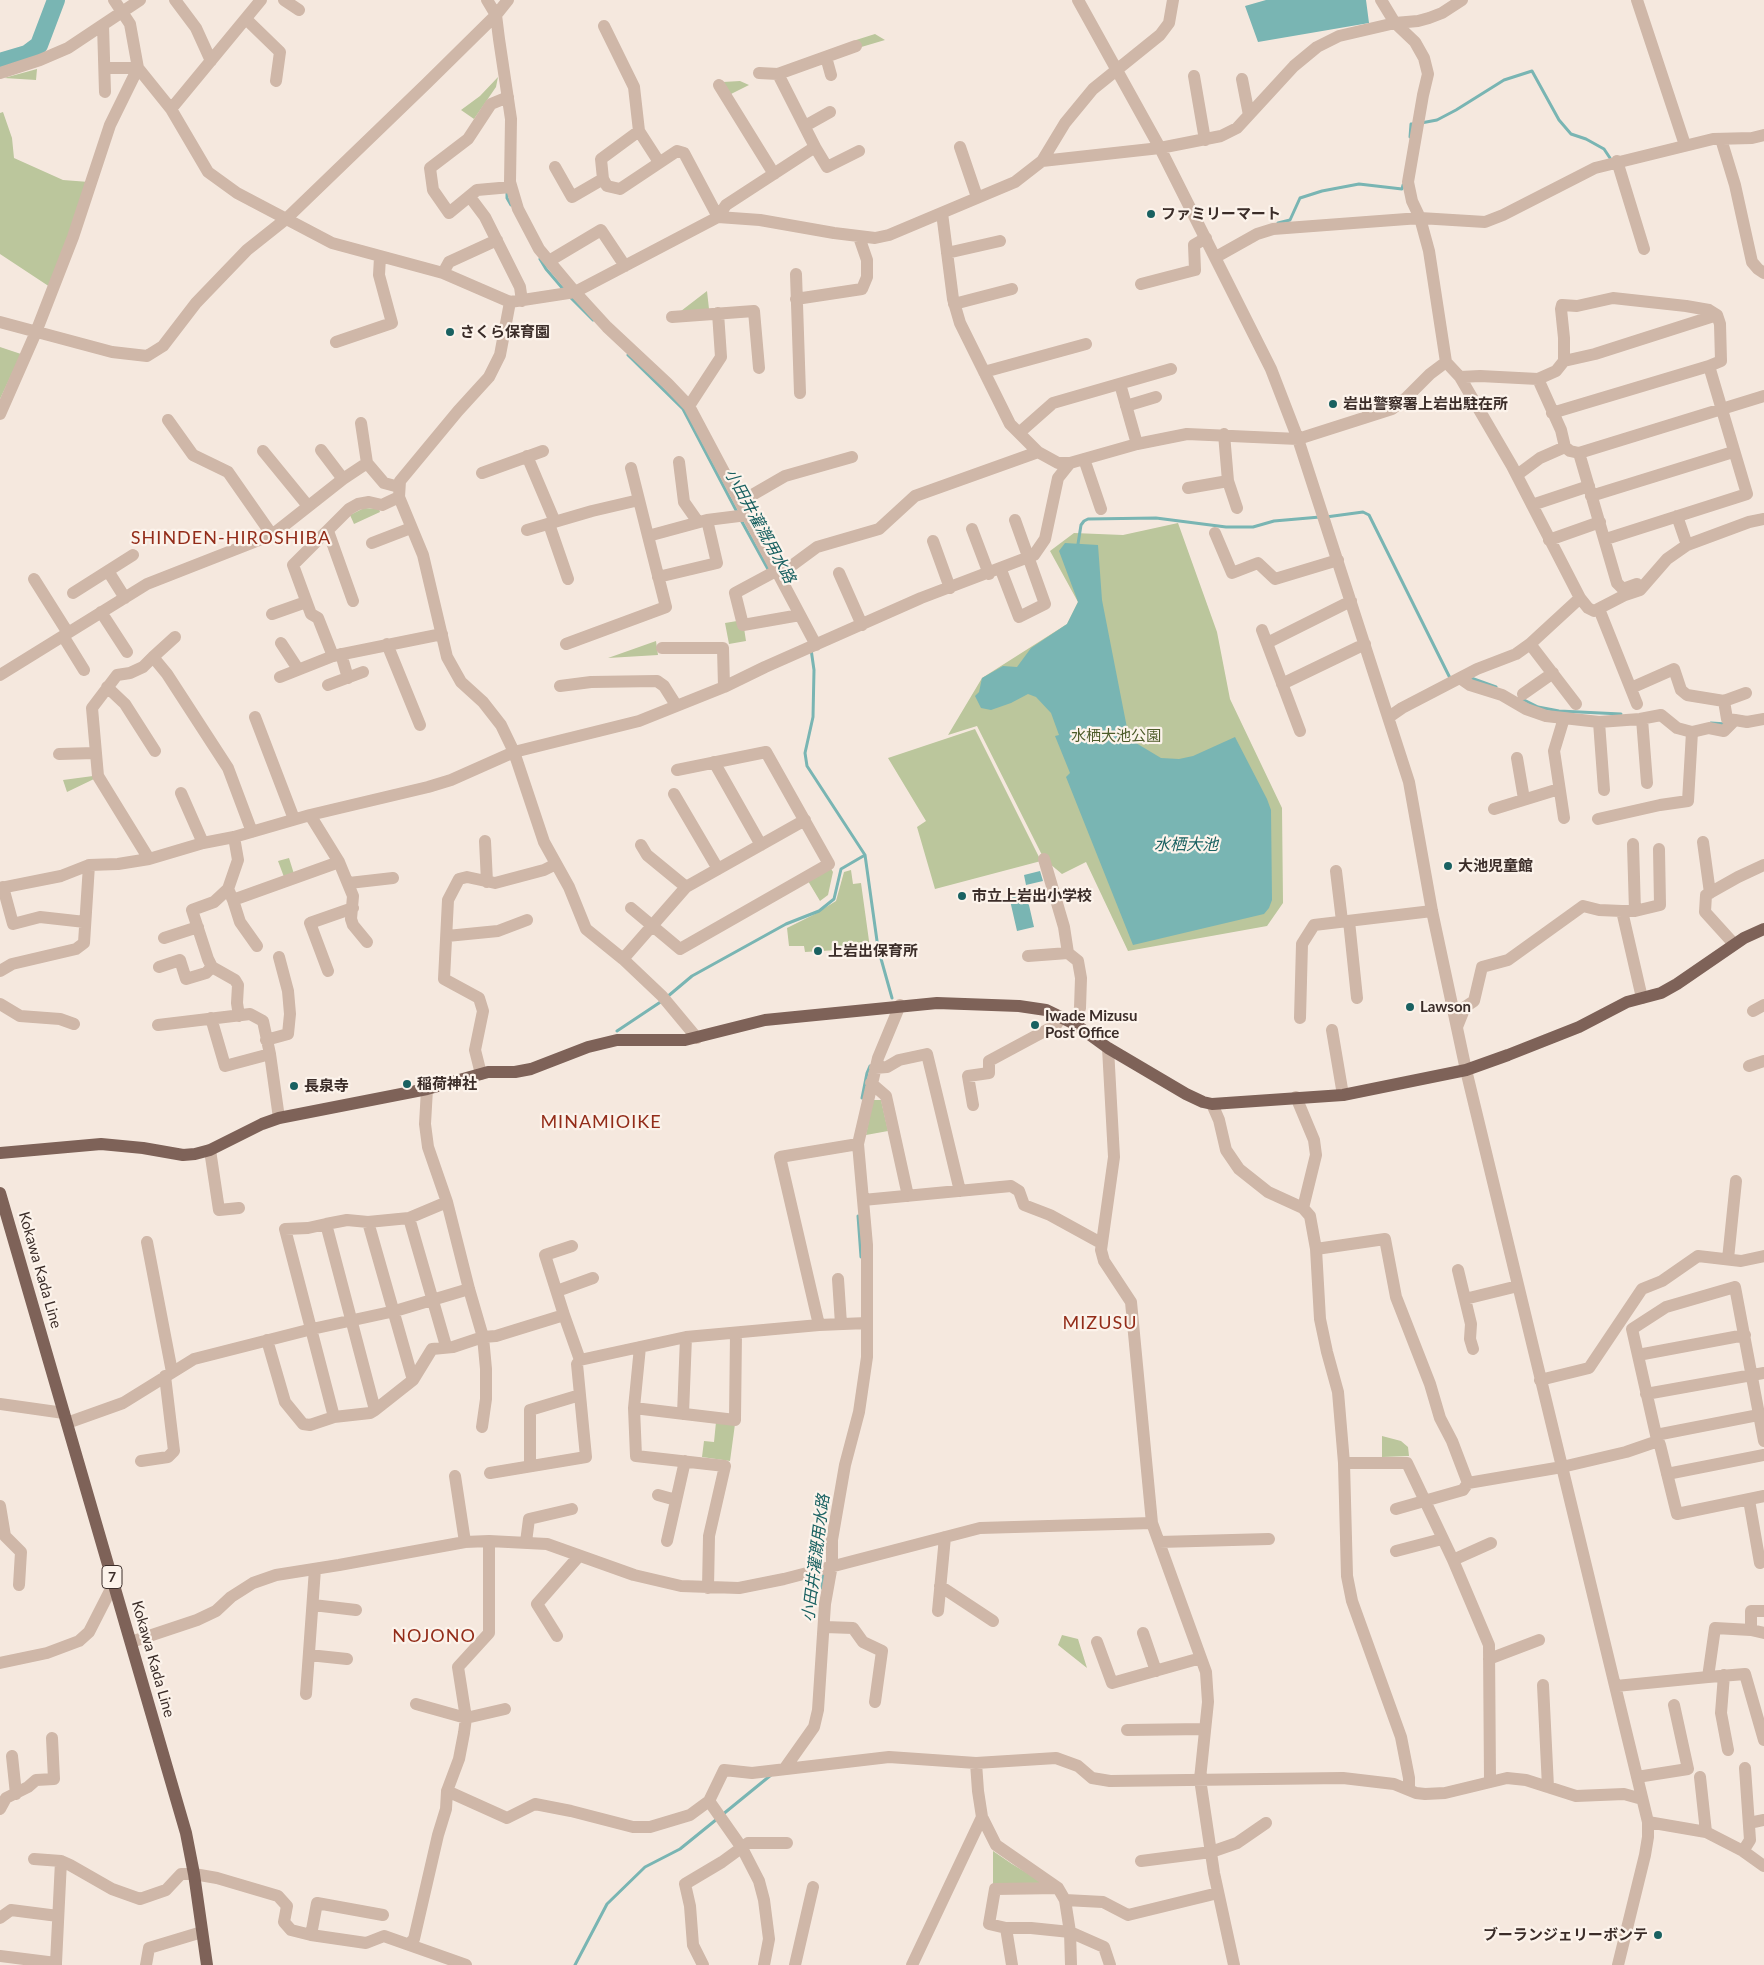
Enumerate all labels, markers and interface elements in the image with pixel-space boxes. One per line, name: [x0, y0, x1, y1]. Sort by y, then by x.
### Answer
place label: ファミリーマート: [1161, 205, 1281, 223]
marker: ファミリーマート: [1145, 208, 1157, 220]
place label: さくら保育園: [460, 323, 550, 341]
marker: さくら保育園: [444, 326, 456, 338]
place label: 岩出警察署上岩出駐在所: [1343, 395, 1508, 413]
marker: 岩出警察署上岩出駐在所: [1327, 398, 1339, 410]
water label: 小田井灌漑用水路: [721, 465, 799, 587]
district label: SHINDEN-HIROSHIBA: [129, 527, 333, 549]
park label: 水栖大池公園: [1071, 727, 1161, 745]
water label: 水栖大池: [1154, 835, 1218, 855]
place label: 大池児童館: [1458, 857, 1533, 875]
marker: 大池児童館: [1442, 860, 1454, 872]
place label: 市立上岩出小学校: [972, 887, 1092, 905]
marker: 市立上岩出小学校: [956, 890, 968, 902]
place label: 上岩出保育所: [828, 942, 918, 960]
marker: 上岩出保育所: [812, 945, 824, 957]
place label: Lawson: [1420, 998, 1471, 1016]
marker: Lawson: [1404, 1001, 1416, 1013]
place label: Iwade Mizusu Post Office: [1045, 1007, 1137, 1042]
marker: Iwade Mizusu Post Office: [1029, 1019, 1041, 1031]
place label: 稲荷神社: [417, 1075, 477, 1093]
place label: 長泉寺: [304, 1077, 349, 1095]
marker: 稲荷神社: [401, 1078, 413, 1090]
marker: 長泉寺: [288, 1080, 300, 1092]
district label: MINAMIOIKE: [539, 1111, 663, 1133]
street label: Kokawa Kada Line: [15, 1210, 65, 1330]
district label: MIZUSU: [1062, 1312, 1138, 1334]
water label: 小田井灌漑用水路: [799, 1493, 833, 1623]
road number: 7: [102, 1565, 122, 1588]
street label: Kokawa Kada Line: [128, 1599, 178, 1719]
district label: NOJONO: [391, 1625, 477, 1647]
place label: ブーランジェリーボンテ: [1483, 1926, 1648, 1944]
marker: ブーランジェリーボンテ: [1652, 1929, 1664, 1941]

